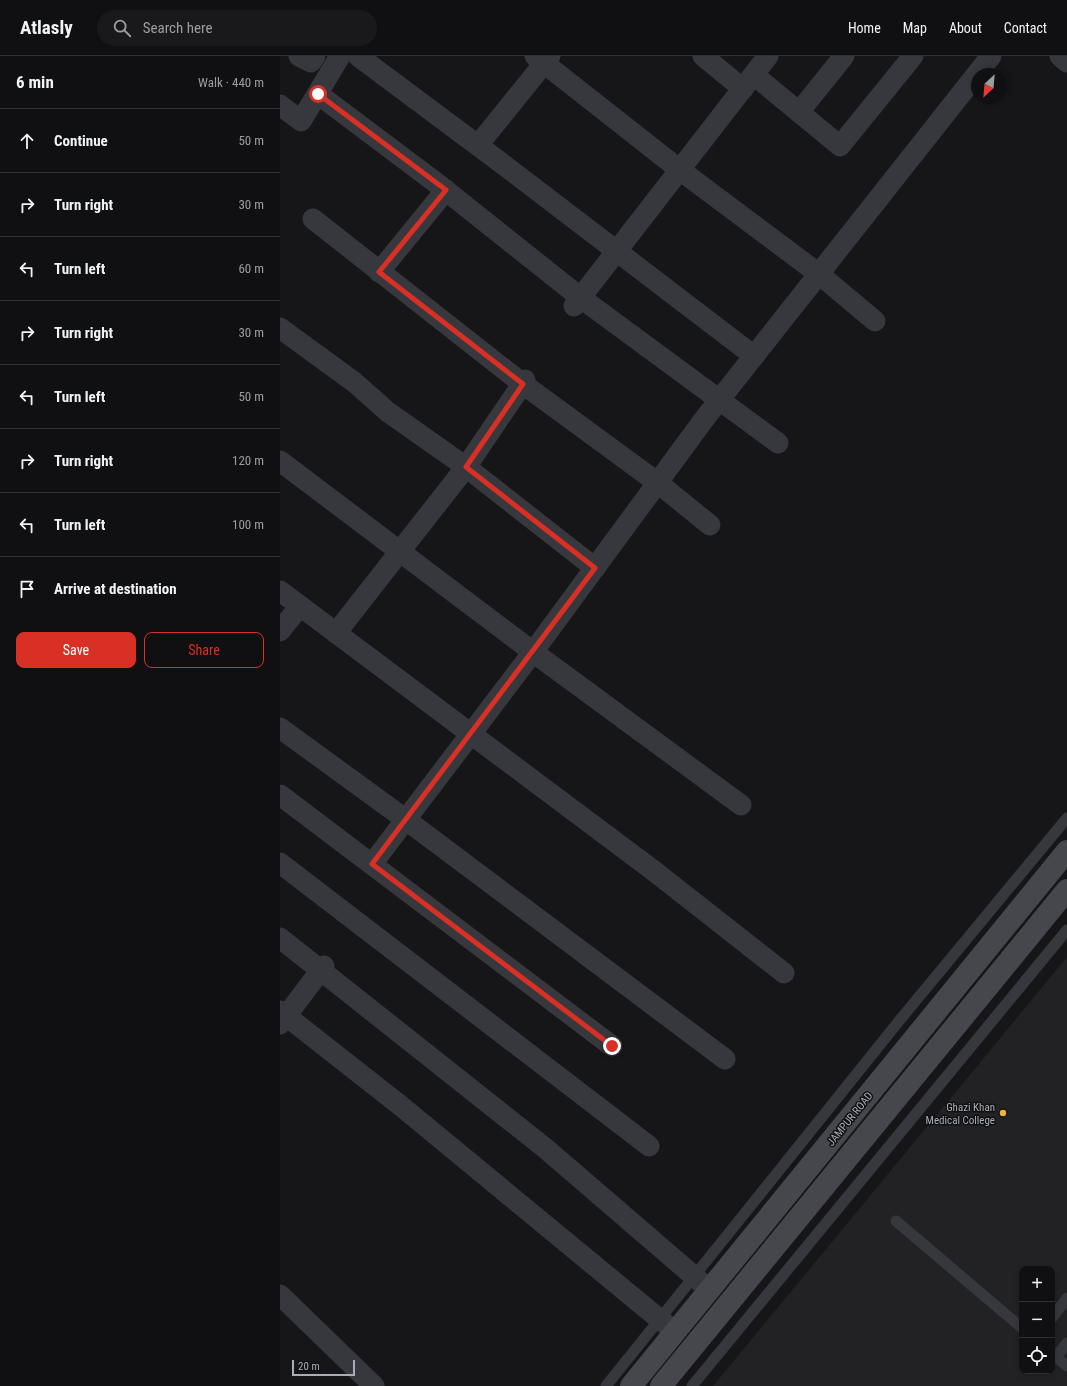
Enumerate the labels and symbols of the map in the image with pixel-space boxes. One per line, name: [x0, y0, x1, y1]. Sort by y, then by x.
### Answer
north arrow: [971, 68, 1007, 104]
route start: [309, 85, 327, 103]
route end: [603, 1037, 621, 1055]
street label: JAMPUR ROAD: [824, 1089, 876, 1149]
place label: Ghazi Khan Medical College: [926, 1101, 995, 1127]
marker: Ghazi Khan Medical College: [998, 1108, 1008, 1118]
scale bar: [292, 1358, 355, 1377]

